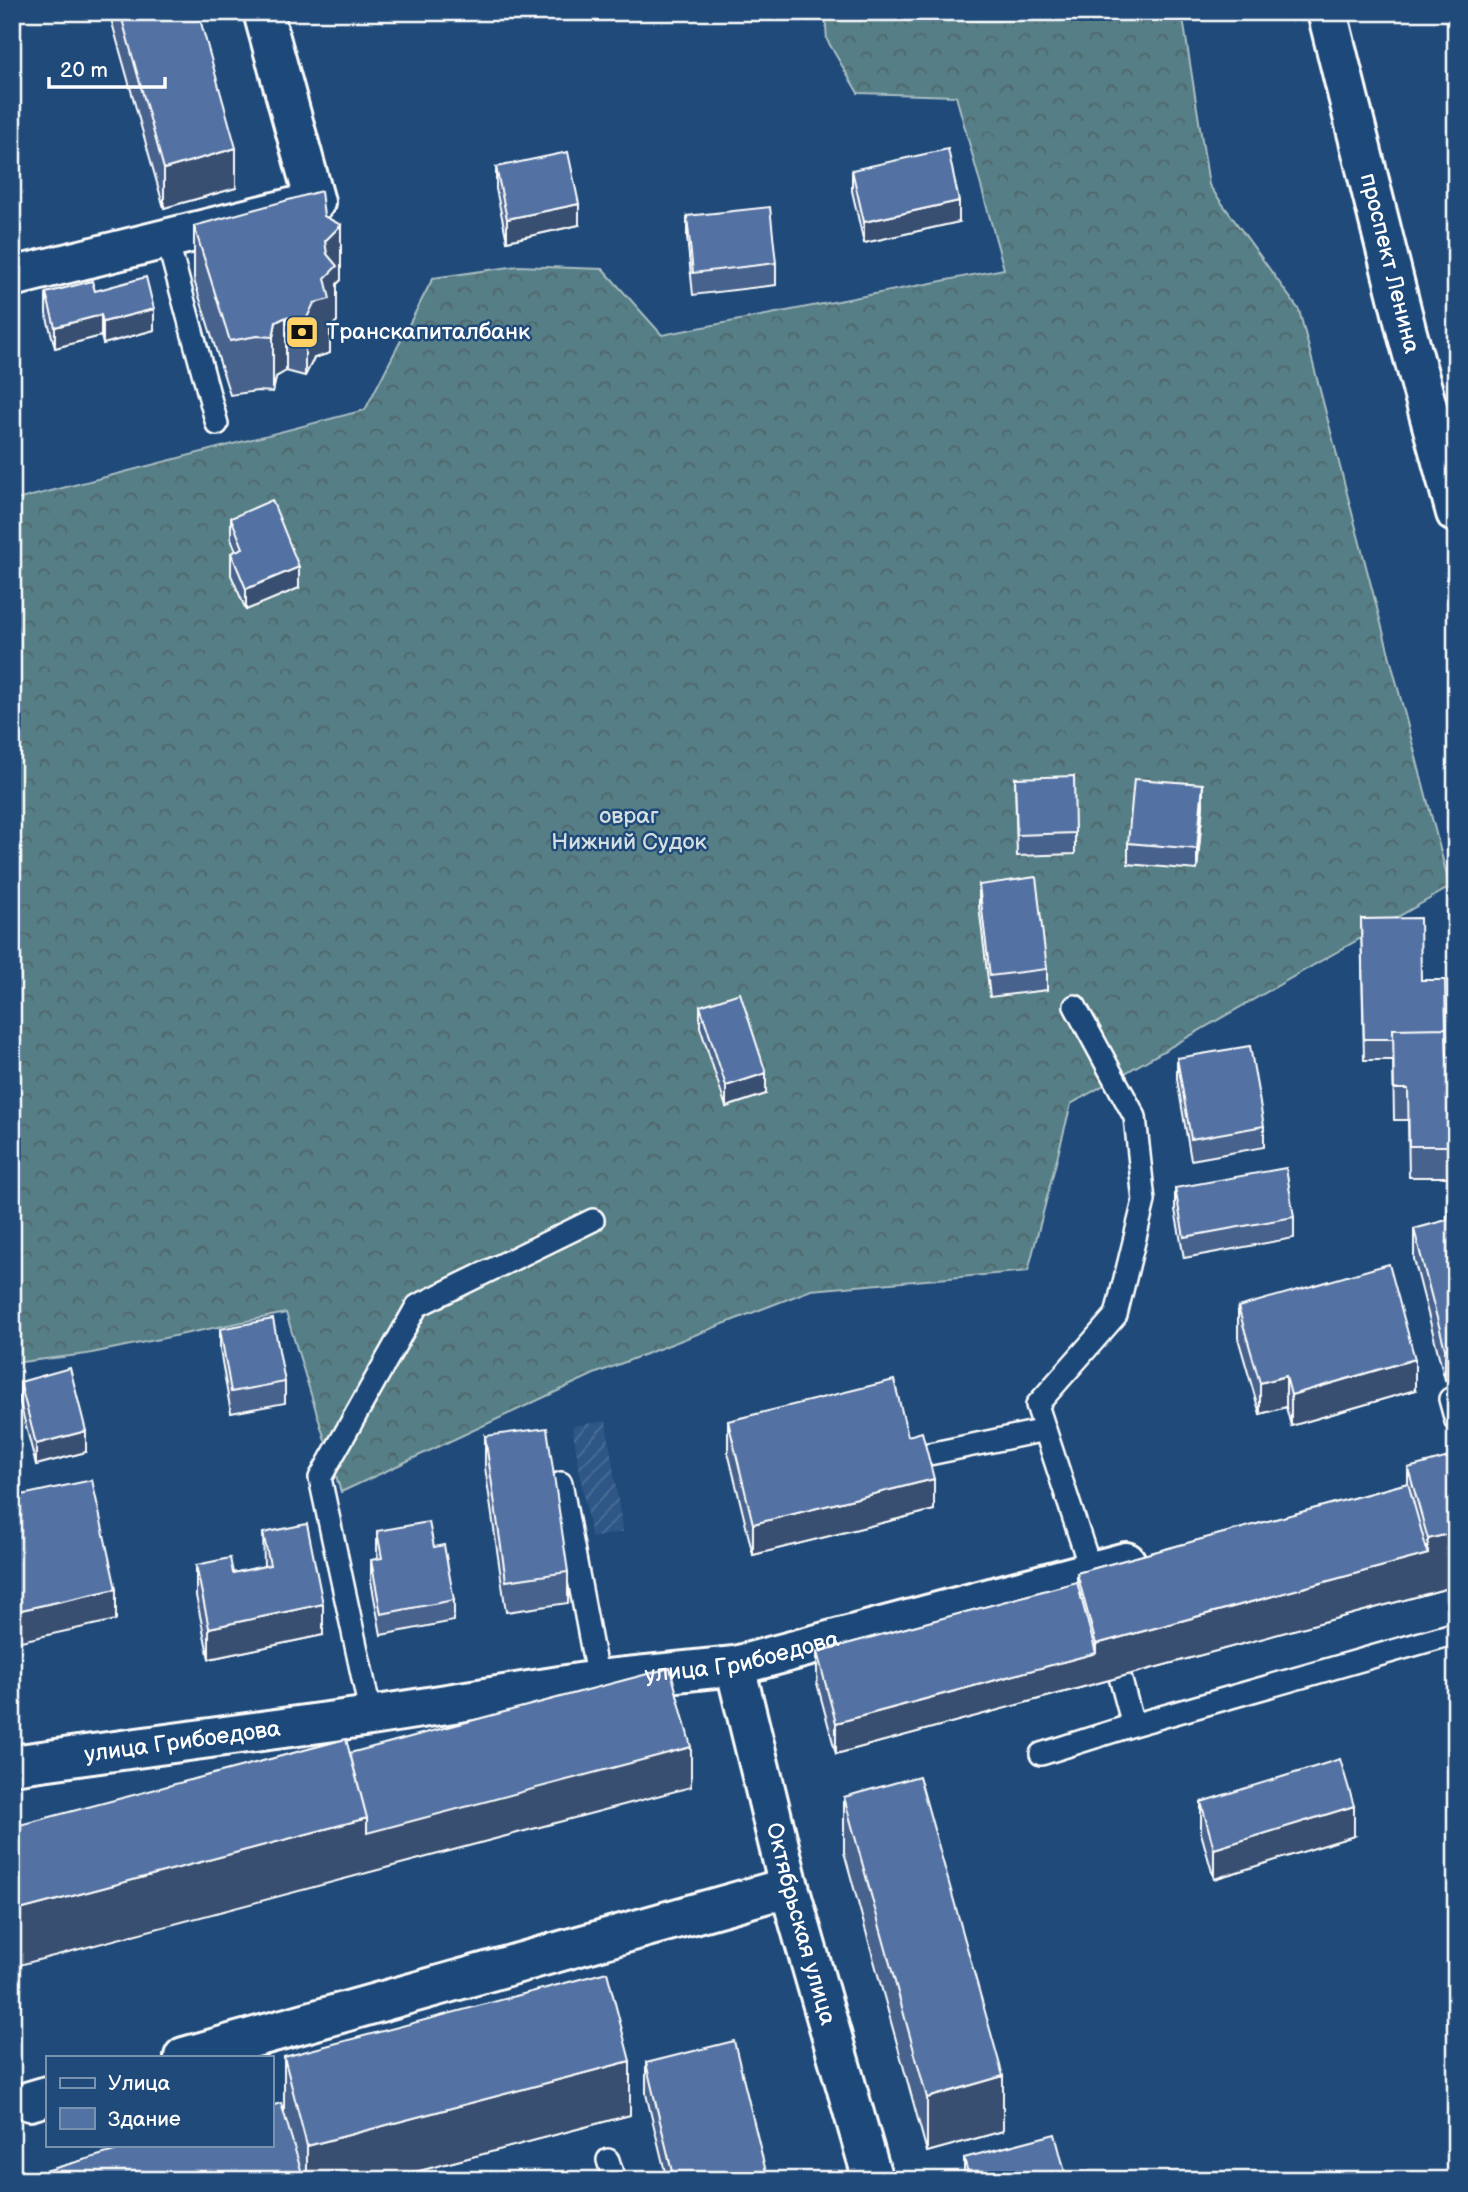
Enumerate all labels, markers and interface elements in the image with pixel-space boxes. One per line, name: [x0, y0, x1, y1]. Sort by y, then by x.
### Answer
scale bar: [49, 46, 164, 90]
text: 20 m: [60, 58, 108, 83]
street label: проспект Ленина: [1354, 170, 1426, 357]
bank icon: Транскапиталбанк: [283, 313, 321, 351]
place label: Транскапиталбанк: [326, 318, 531, 346]
park label: овраг Нижний Судок: [551, 802, 708, 856]
street label: улица Грибоедова: [643, 1625, 842, 1689]
street label: улица Грибоедова: [83, 1714, 283, 1769]
street label: Октябрьская улица: [760, 1820, 842, 2029]
legend: [46, 2056, 273, 2146]
text: Улица: [108, 2071, 171, 2096]
text: Здание: [108, 2107, 181, 2132]

